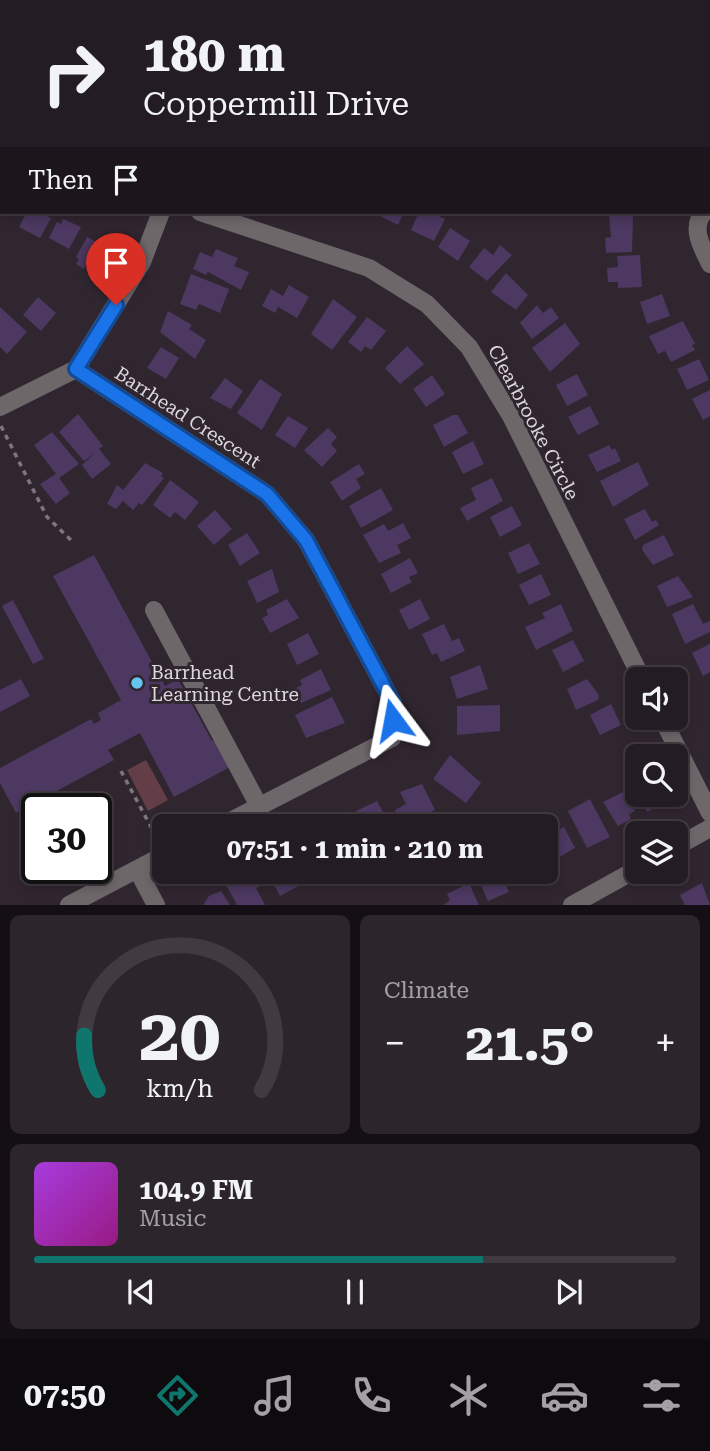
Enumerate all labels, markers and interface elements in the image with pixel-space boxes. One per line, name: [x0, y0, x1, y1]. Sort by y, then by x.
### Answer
text: 180 m: [143, 26, 285, 83]
icon: right: [28, 28, 119, 119]
text: Coppermill Drive: [143, 85, 409, 123]
icon: arrive: [107, 161, 145, 199]
text: Then: [28, 165, 93, 195]
pin: [86, 233, 146, 305]
icon: arrive: [97, 244, 135, 282]
street label: Clearbrooke Circle: [483, 341, 584, 504]
street label: Barrhead Crescent: [110, 362, 265, 473]
place label: Barrhead Learning Centre: [151, 661, 299, 706]
map controls: [625, 667, 688, 884]
button: sound: [625, 667, 688, 730]
marker: Barrhead Learning Centre: [129, 675, 145, 691]
position arrow: [356, 683, 430, 757]
button: search: [625, 744, 688, 807]
speed limit sign: 30: [21, 793, 112, 884]
button: layers: [625, 821, 688, 884]
text: 07:51 · 1 min · 210 m: [227, 834, 483, 864]
text: Climate: [384, 977, 469, 1004]
text: 20: [139, 994, 221, 1079]
text: 21.5°: [465, 1012, 595, 1073]
text: −: [384, 1021, 405, 1065]
text: +: [655, 1021, 676, 1065]
text: km/h: [147, 1074, 213, 1103]
text: 104.9 FM: [139, 1175, 253, 1205]
text: Music: [139, 1205, 206, 1232]
icon: previous: [122, 1273, 160, 1311]
icon: pause: [336, 1273, 374, 1311]
icon: next: [550, 1273, 588, 1311]
icon: directions: [153, 1371, 202, 1420]
icon: music: [250, 1371, 299, 1420]
icon: phone: [347, 1371, 396, 1420]
icon: climate: [444, 1371, 493, 1420]
icon: car: [540, 1371, 589, 1420]
icon: filters: [637, 1371, 686, 1420]
text: 07:50: [24, 1376, 106, 1414]

